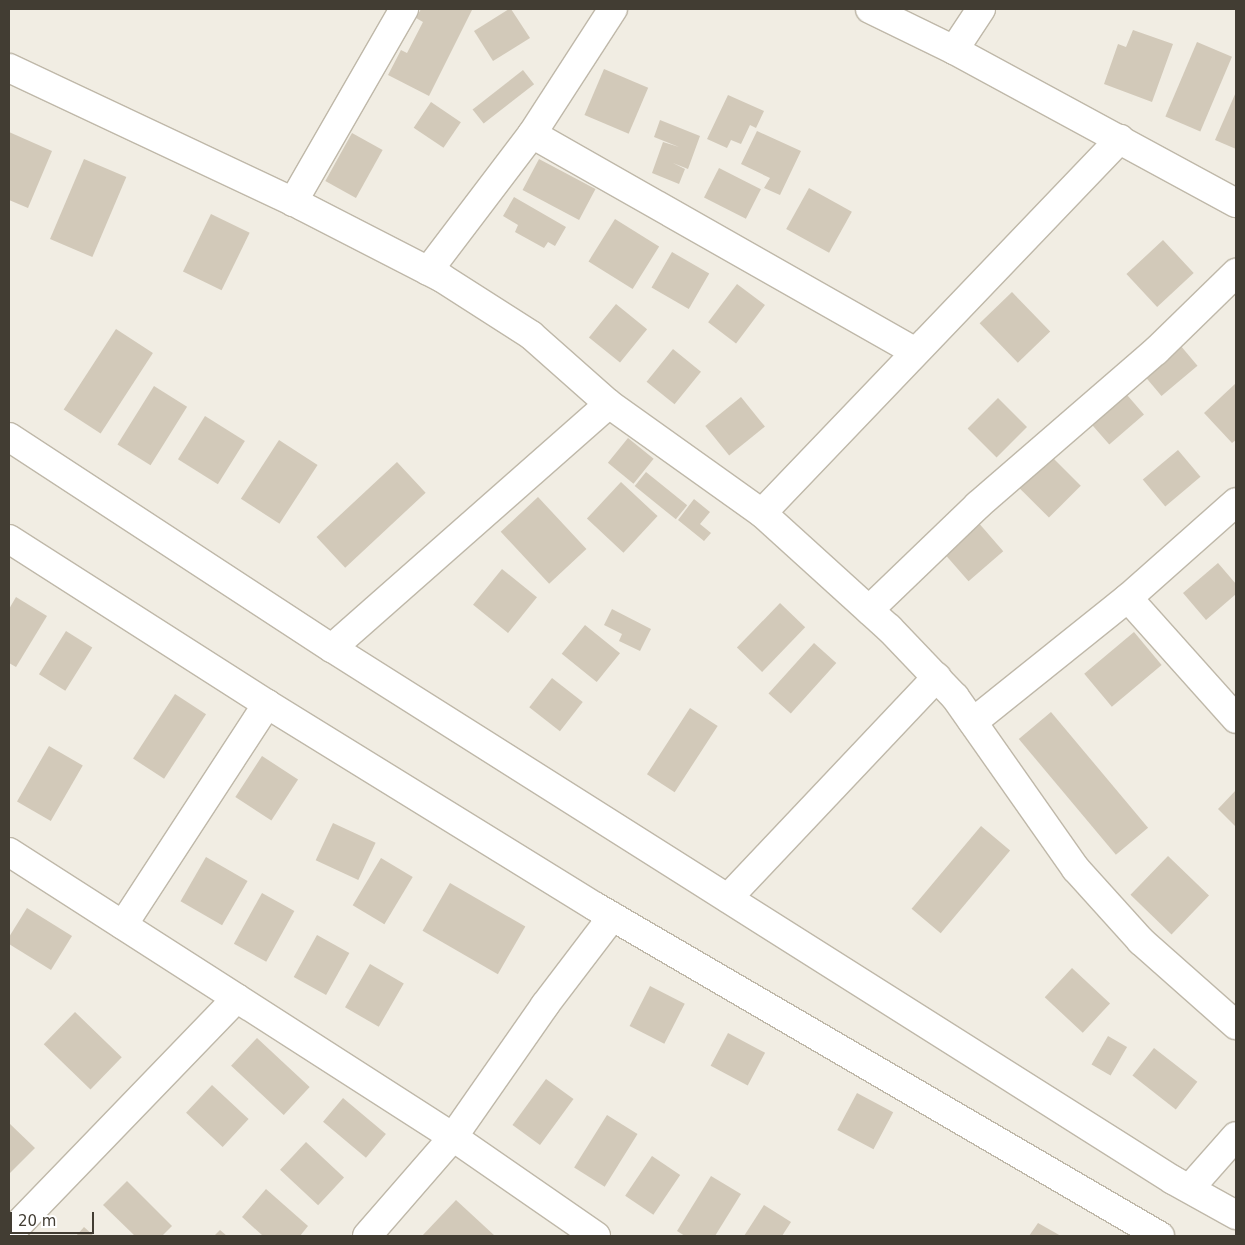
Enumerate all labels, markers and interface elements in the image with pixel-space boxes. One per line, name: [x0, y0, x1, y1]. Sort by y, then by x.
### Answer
scale bar: [12, 1202, 96, 1234]
text: 20 m: [18, 1212, 56, 1230]

